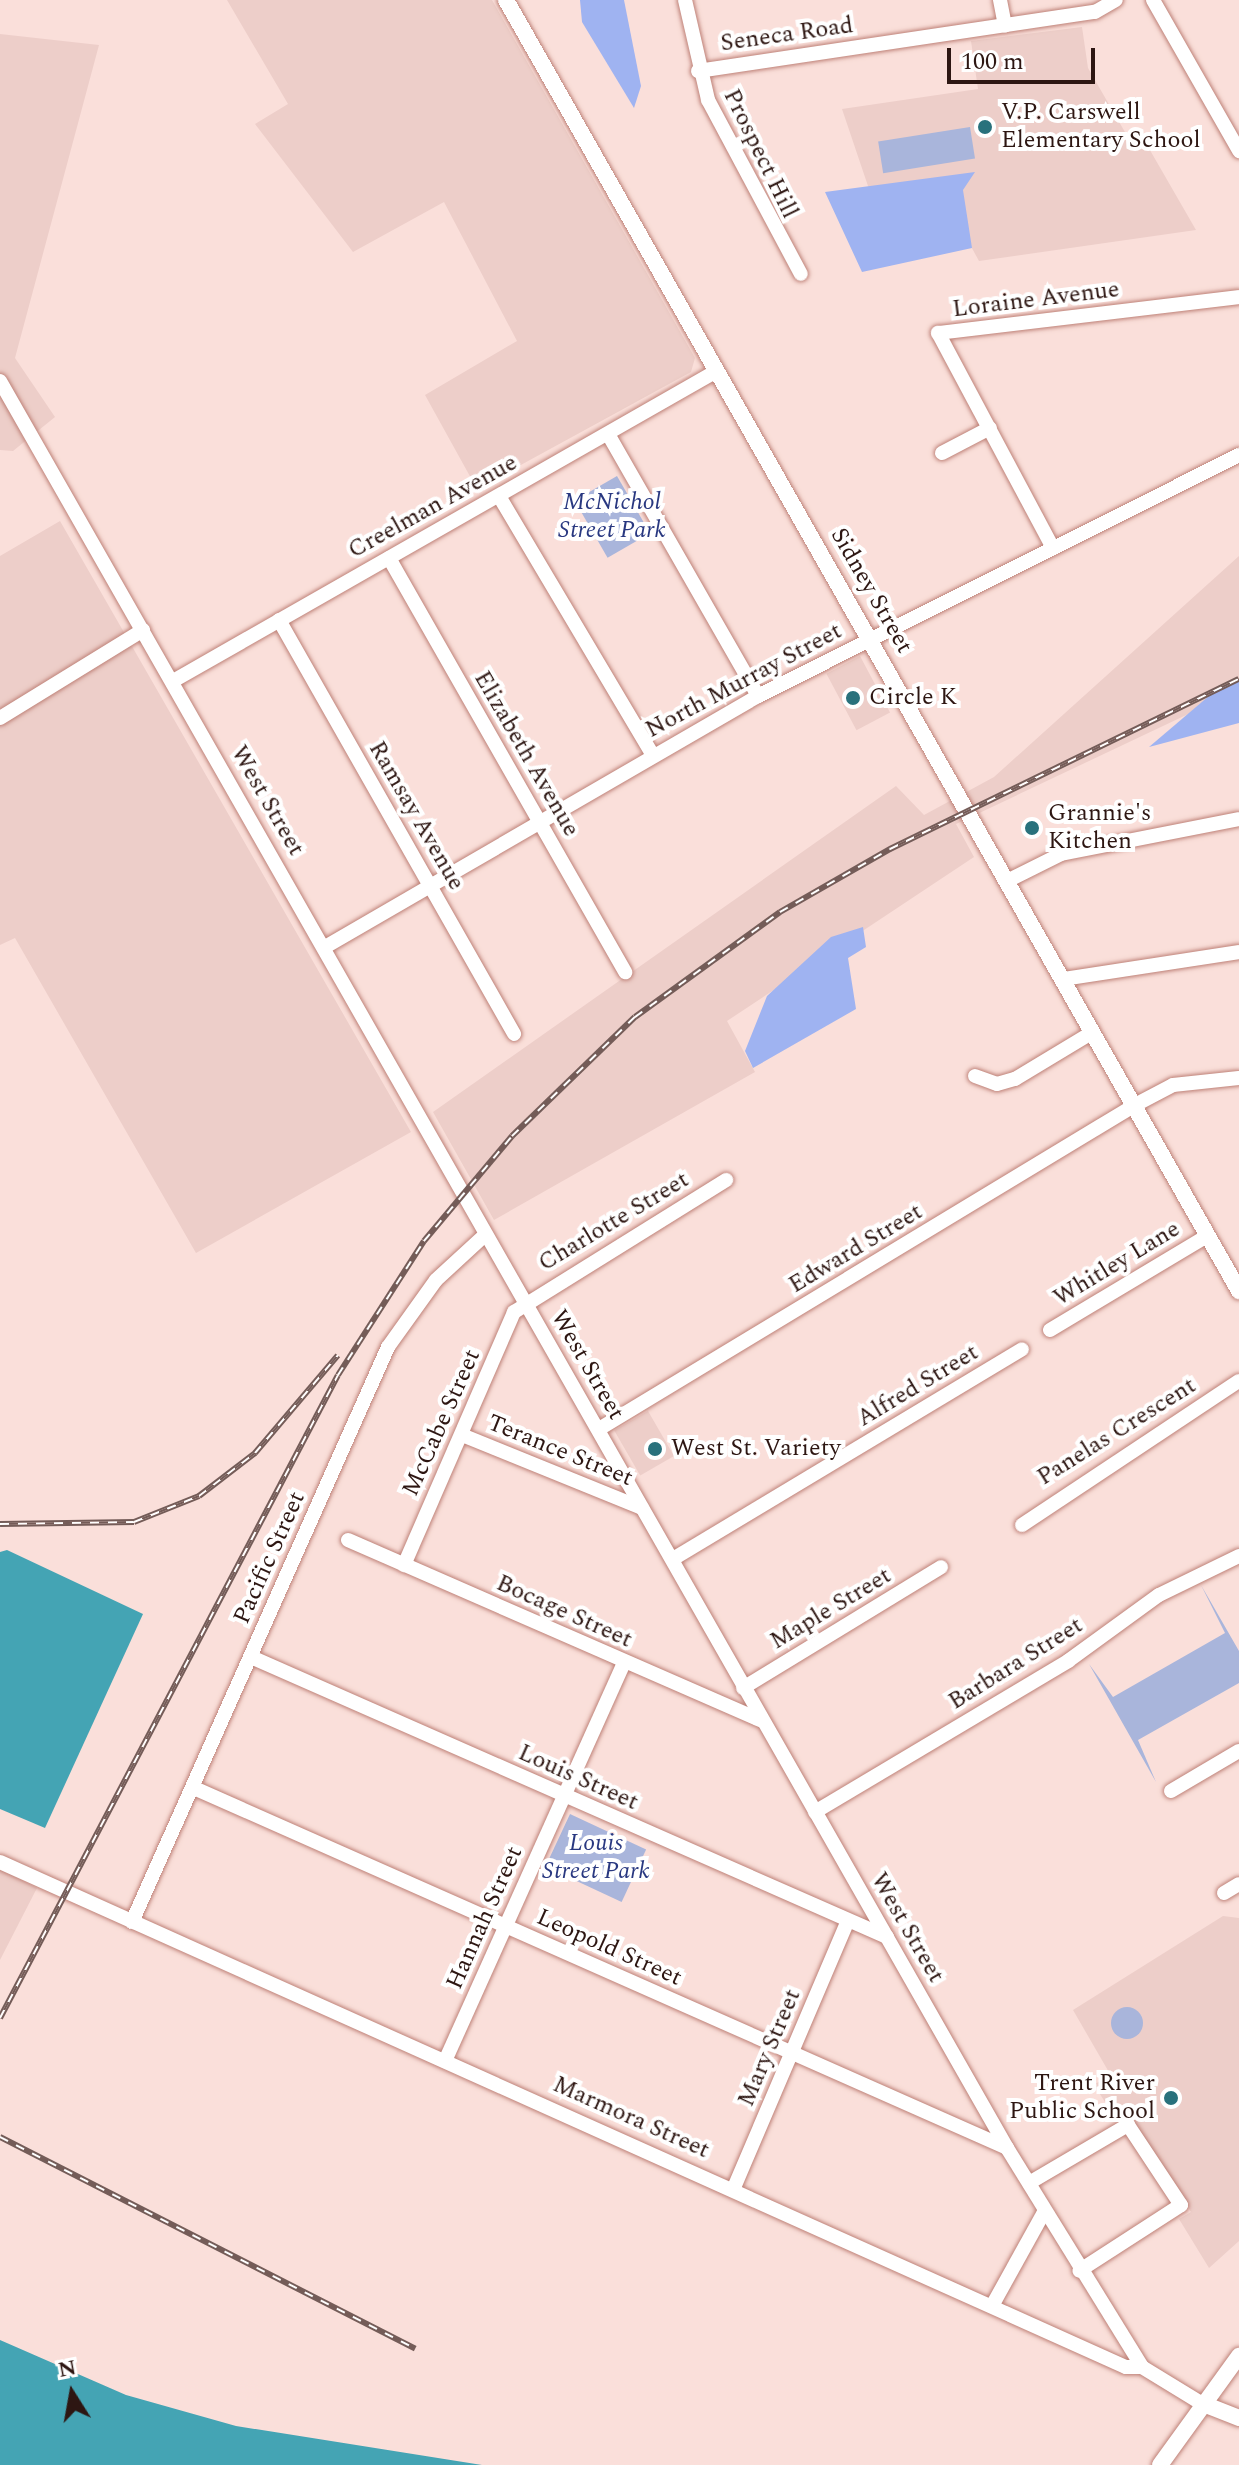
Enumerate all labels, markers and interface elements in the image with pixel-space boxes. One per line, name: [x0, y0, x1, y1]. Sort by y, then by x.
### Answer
street label: Seneca Road: [719, 11, 855, 59]
scale bar: [951, 32, 1099, 82]
text: 100 m: [961, 44, 1024, 80]
street label: Prospect Hill: [716, 85, 804, 223]
place label: V.P. Carswell Elementary School: [1001, 99, 1201, 155]
marker: V.P. Carswell Elementary School: [976, 118, 994, 136]
street label: Loraine Avenue: [951, 275, 1121, 325]
street label: Creelman Avenue: [344, 449, 522, 565]
park label: McNichol Street Park: [558, 489, 666, 545]
street label: Sidney Street: [824, 523, 918, 659]
street label: North Murray Street: [641, 617, 847, 745]
street label: Elizabeth Avenue: [467, 666, 585, 842]
place label: Circle K: [869, 684, 957, 712]
marker: Circle K: [844, 689, 862, 707]
street label: Ramsay Avenue: [362, 736, 470, 896]
street label: West Street: [224, 741, 310, 861]
place label: Grannie's Kitchen: [1048, 800, 1151, 856]
marker: Grannie's Kitchen: [1023, 819, 1041, 837]
street label: Charlotte Street: [534, 1166, 694, 1278]
street label: Edward Street: [784, 1198, 928, 1300]
street label: Whitley Lane: [1049, 1215, 1185, 1313]
street label: West Street: [544, 1305, 630, 1425]
street label: Alfred Street: [852, 1338, 984, 1434]
street label: McCabe Street: [397, 1345, 487, 1501]
street label: Panelas Crescent: [1032, 1372, 1202, 1492]
street label: Terance Street: [483, 1409, 637, 1493]
place label: West St. Variety: [671, 1435, 841, 1463]
marker: West St. Variety: [646, 1440, 664, 1458]
street label: Pacific Street: [228, 1487, 312, 1629]
street label: Maple Street: [765, 1562, 897, 1656]
street label: Bocage Street: [492, 1569, 636, 1655]
street label: Barbara Street: [944, 1611, 1088, 1717]
street label: Louis Street: [513, 1739, 643, 1817]
park label: Louis Street Park: [542, 1830, 650, 1886]
street label: Hannah Street: [441, 1842, 529, 1994]
street label: West Street: [864, 1868, 950, 1988]
street label: Leopold Street: [532, 1903, 686, 1993]
street label: Mary Street: [732, 1985, 808, 2111]
place label: Trent River Public School: [1009, 2070, 1155, 2126]
street label: Marmora Street: [548, 2071, 714, 2165]
marker: Trent River Public School: [1162, 2089, 1180, 2107]
text: N: [55, 2351, 79, 2387]
north arrow: [32, 2353, 112, 2433]

